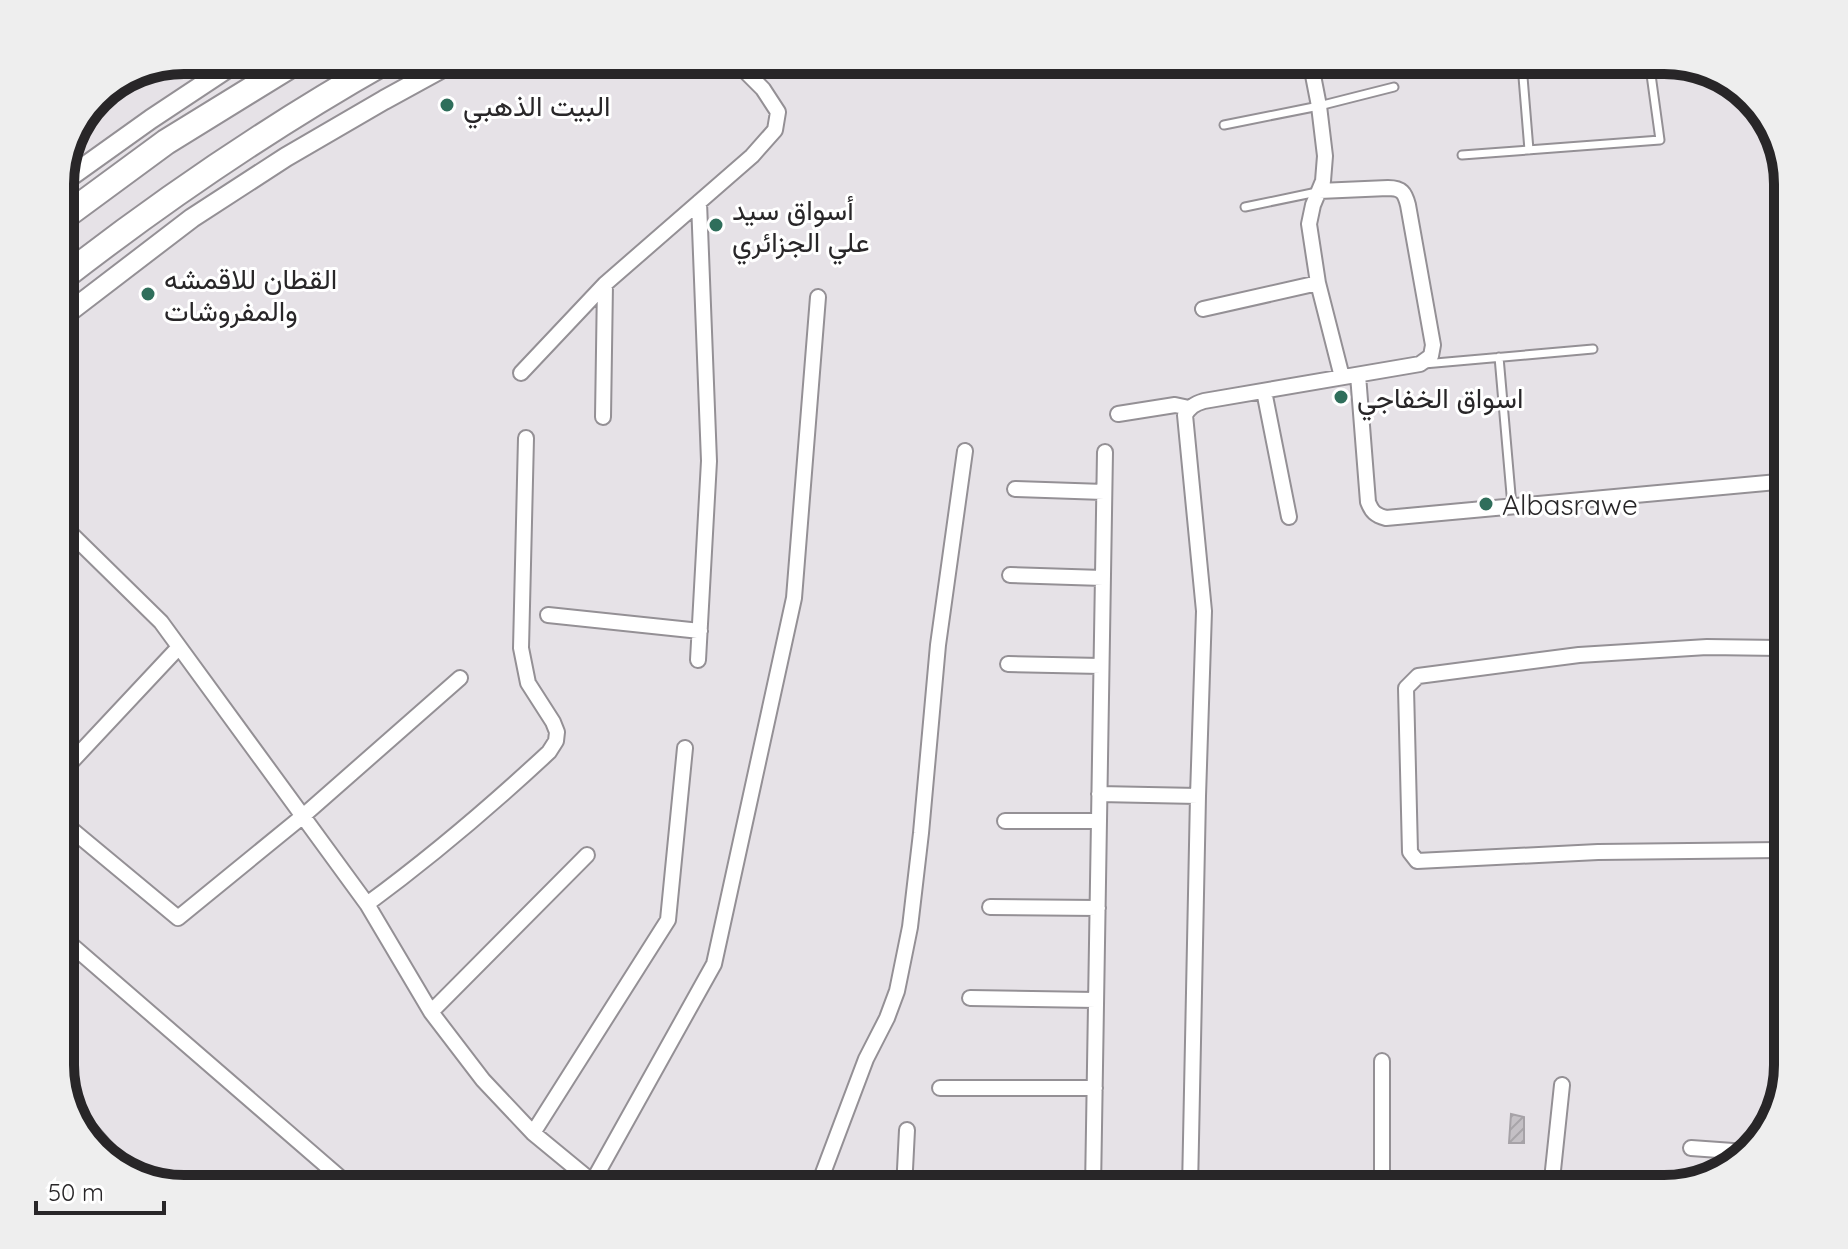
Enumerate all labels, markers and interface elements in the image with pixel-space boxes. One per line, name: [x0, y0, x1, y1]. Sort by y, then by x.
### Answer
place label: البيت الذهبي: [463, 88, 610, 129]
marker: البيت الذهبي: [438, 96, 456, 114]
place label: أسواق سيد علي الجزائري: [732, 192, 870, 265]
marker: أسواق سيد علي الجزائري: [707, 216, 725, 234]
place label: القطان للاقمشه والمفروشات: [164, 261, 337, 329]
marker: القطان للاقمشه والمفروشات: [139, 285, 157, 303]
place label: اسواق الخفاجي: [1357, 380, 1523, 421]
marker: اسواق الخفاجي: [1332, 388, 1350, 406]
place label: Albasrawe: [1502, 487, 1638, 522]
marker: Albasrawe: [1477, 495, 1495, 513]
scale bar: [36, 1165, 164, 1215]
text: 50 m: [48, 1177, 104, 1207]

